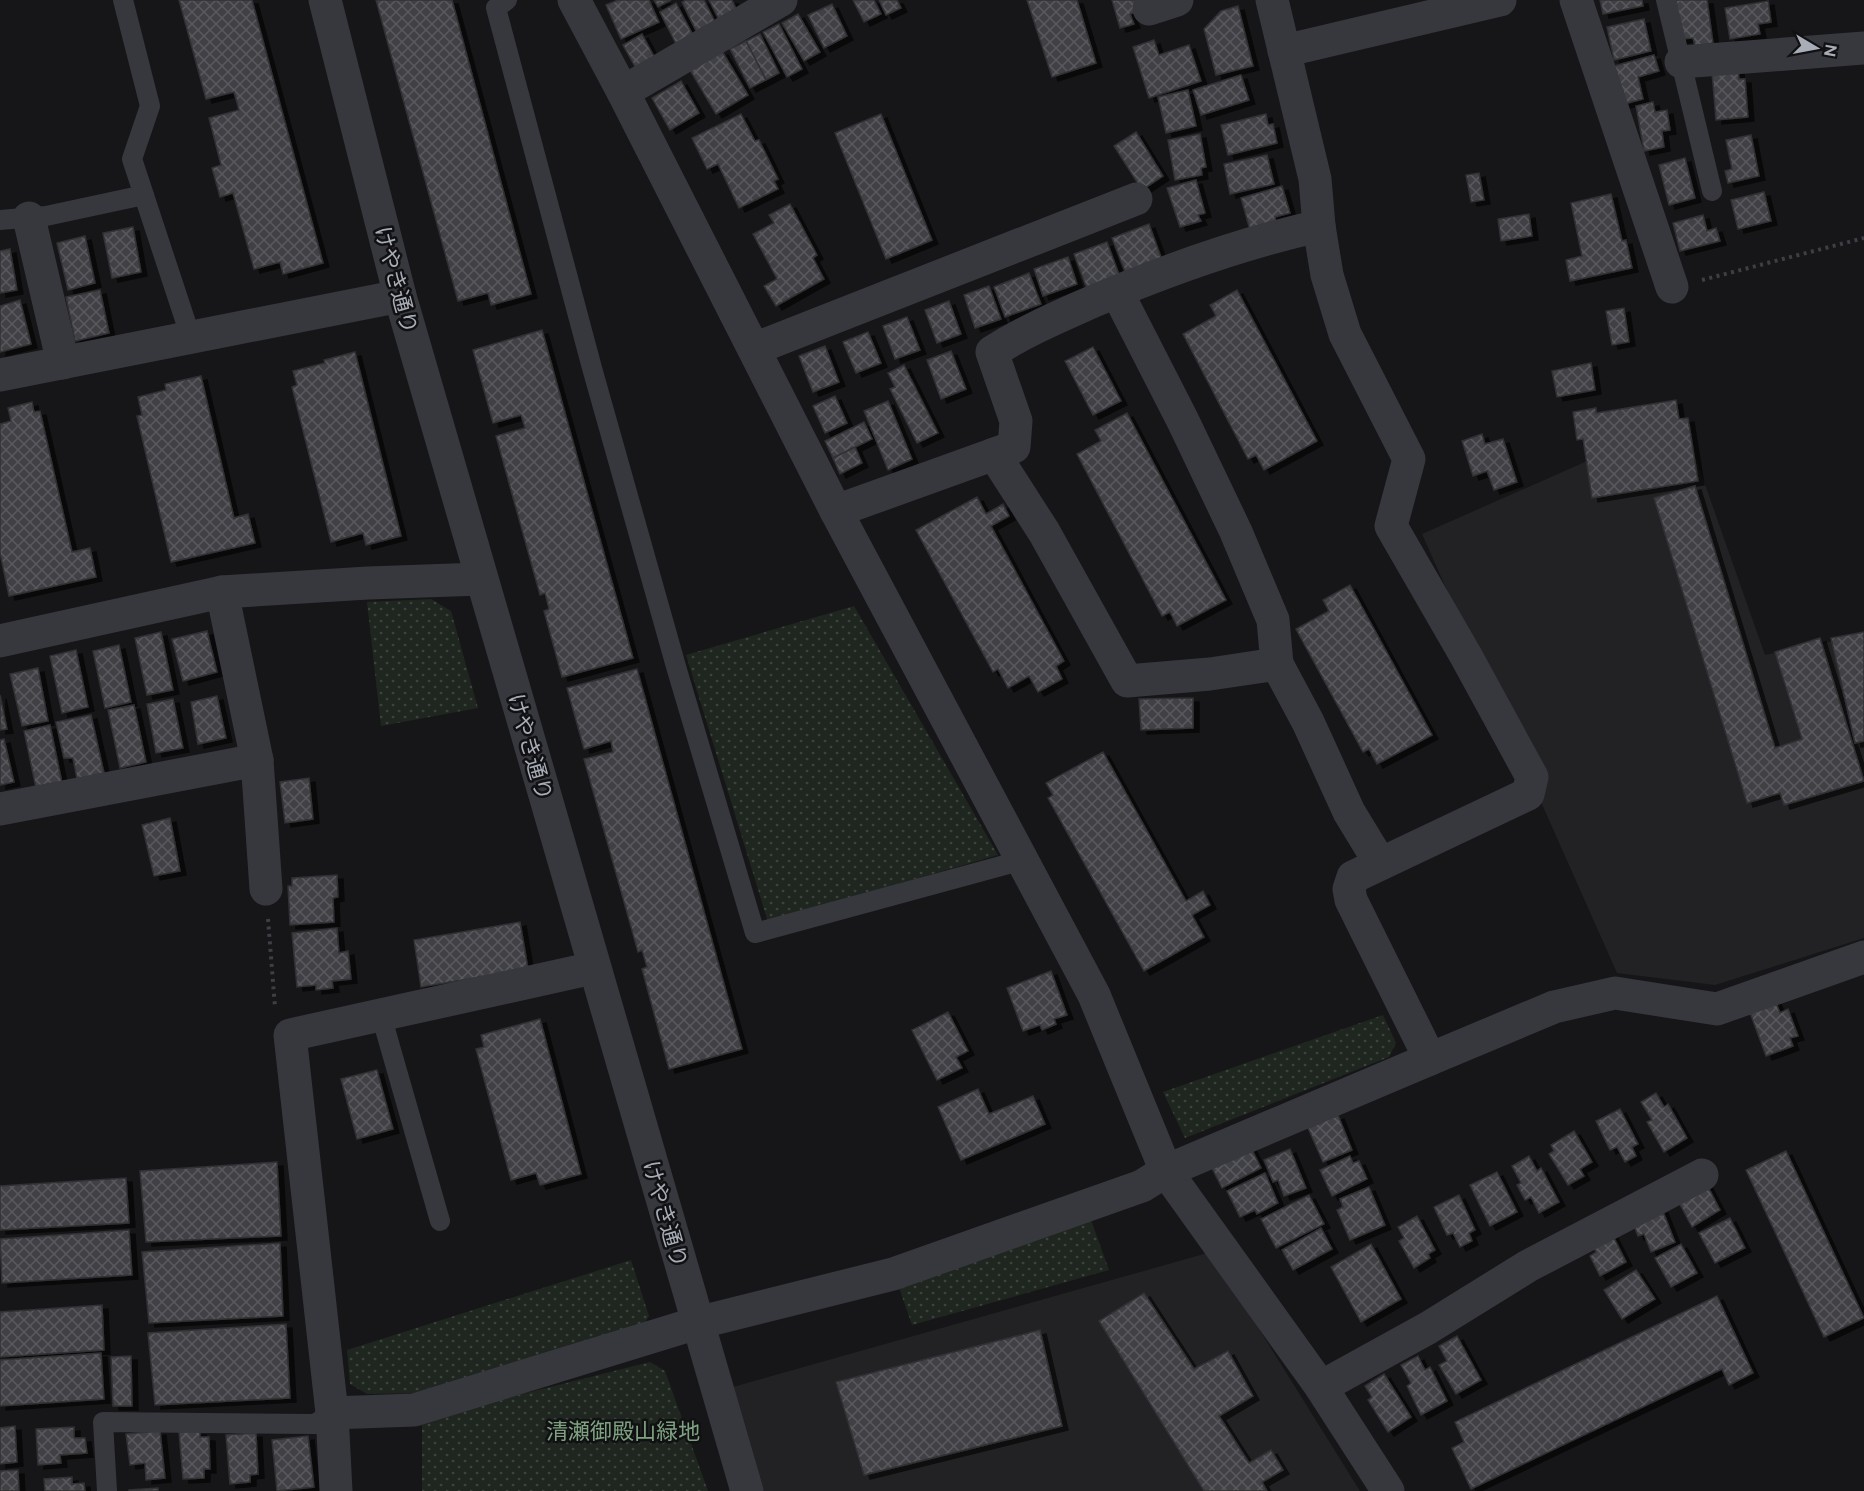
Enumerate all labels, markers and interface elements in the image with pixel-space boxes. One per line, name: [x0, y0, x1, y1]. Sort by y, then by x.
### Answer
north arrow: [1786, 18, 1846, 78]
text: N: [1820, 43, 1841, 58]
street label: けやき通り: [369, 223, 423, 337]
street label: けやき通り: [502, 690, 558, 804]
street label: けやき通り: [637, 1157, 693, 1271]
park label: 清瀬御殿山緑地: [546, 1418, 700, 1445]

